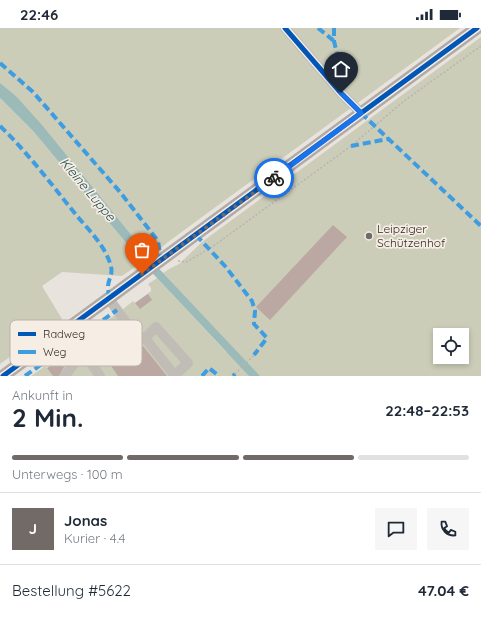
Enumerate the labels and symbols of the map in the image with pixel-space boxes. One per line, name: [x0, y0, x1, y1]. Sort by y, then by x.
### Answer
pin: [324, 52, 358, 93]
water label: Kleine Luppe: [57, 154, 119, 224]
courier: [254, 158, 294, 198]
place label: Leipziger Schützenhof: [377, 221, 446, 250]
marker: Leipziger Schützenhof: [364, 231, 374, 241]
pin: [125, 233, 159, 274]
legend: [10, 320, 142, 366]
text: Radweg: [43, 327, 85, 341]
text: Weg: [43, 345, 67, 359]

